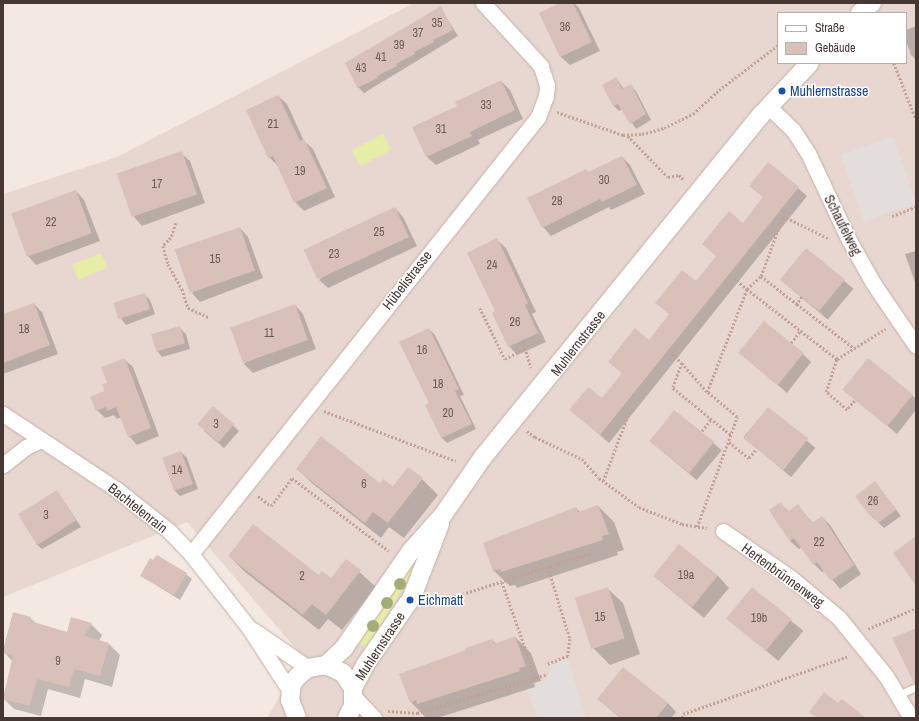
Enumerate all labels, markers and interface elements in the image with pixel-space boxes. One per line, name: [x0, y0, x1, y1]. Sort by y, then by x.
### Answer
legend: [777, 12, 907, 64]
house number: 35: [432, 17, 442, 31]
text: Straße: [815, 20, 845, 36]
house number: 36: [560, 21, 570, 35]
house number: 37: [413, 27, 423, 41]
house number: 39: [394, 39, 404, 53]
text: Gebäude: [815, 40, 856, 56]
house number: 41: [376, 51, 386, 65]
house number: 43: [356, 62, 366, 76]
place label: Muhlernstrasse: [790, 83, 868, 99]
marker: Muhlernstrasse: [777, 86, 787, 96]
house number: 33: [481, 99, 491, 113]
house number: 21: [268, 118, 278, 132]
house number: 31: [436, 123, 446, 137]
house number: 19: [295, 165, 305, 179]
house number: 30: [599, 174, 609, 188]
house number: 17: [152, 178, 162, 192]
street label: Schaufelweg: [821, 192, 865, 258]
house number: 28: [552, 195, 562, 209]
house number: 22: [46, 216, 56, 230]
house number: 25: [374, 226, 384, 240]
street label: Hübelistrasse: [379, 247, 435, 313]
house number: 23: [329, 248, 339, 262]
house number: 15: [210, 253, 220, 267]
house number: 24: [487, 259, 497, 273]
street label: Muhlernstrasse: [547, 307, 609, 379]
house number: 26: [510, 316, 520, 330]
house number: 18: [19, 323, 29, 337]
house number: 11: [264, 327, 274, 341]
house number: 16: [417, 344, 427, 358]
house number: 18: [433, 378, 443, 392]
house number: 20: [443, 407, 453, 421]
house number: 3: [213, 418, 219, 432]
house number: 14: [172, 464, 182, 478]
house number: 6: [361, 478, 367, 492]
street label: Bachtelenrain: [105, 480, 171, 536]
house number: 26: [868, 495, 878, 509]
house number: 3: [43, 509, 49, 523]
house number: 22: [814, 536, 824, 550]
street label: Hertenbrünnenweg: [739, 540, 827, 610]
house number: 19a: [678, 569, 694, 583]
house number: 2: [299, 570, 305, 584]
place label: Eichmatt: [418, 592, 463, 608]
marker: Eichmatt: [405, 595, 415, 605]
street label: Muhlernstrasse: [352, 609, 408, 683]
house number: 15: [595, 611, 605, 625]
house number: 19b: [751, 612, 767, 626]
house number: 9: [55, 655, 61, 669]

